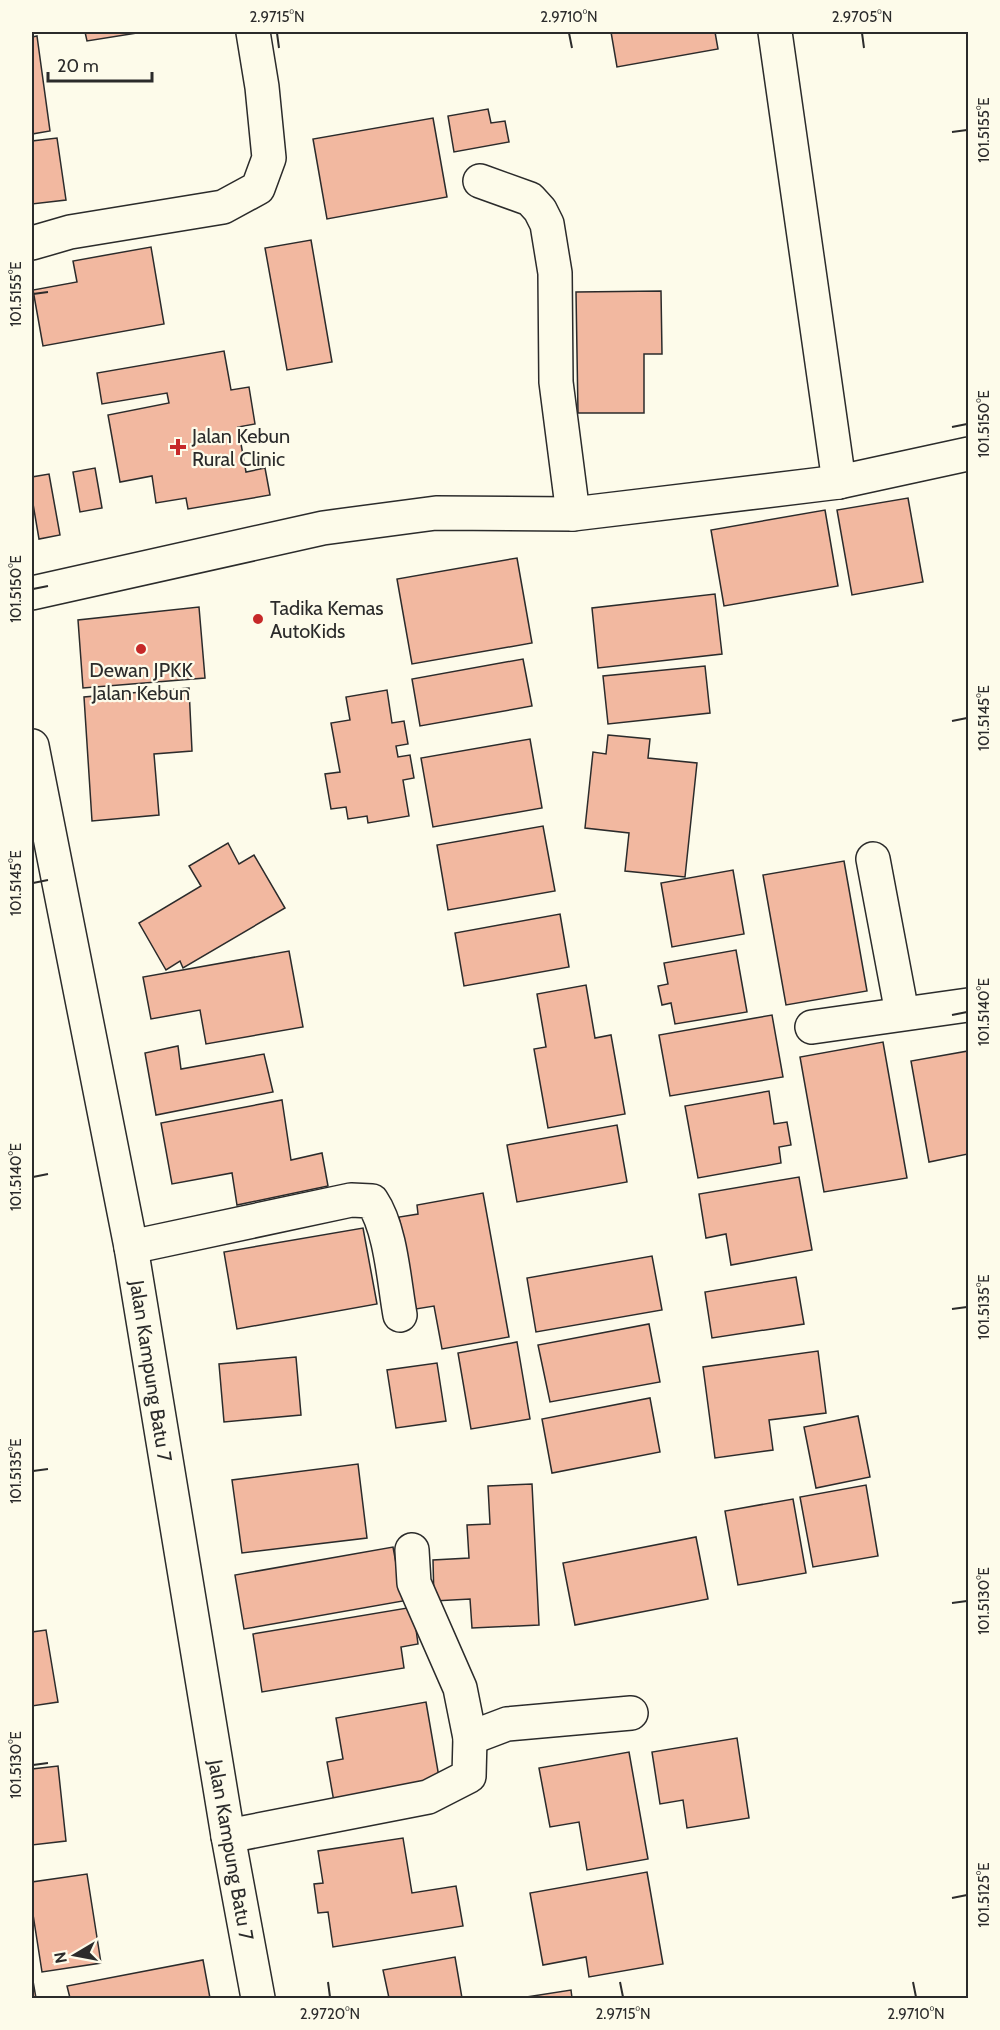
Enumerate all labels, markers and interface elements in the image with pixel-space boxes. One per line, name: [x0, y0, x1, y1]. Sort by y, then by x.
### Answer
text: 2.9715°N: [250, 8, 304, 26]
text: 2.9710°N: [540, 8, 598, 26]
text: 2.9705°N: [832, 8, 892, 26]
scale bar: [48, 45, 152, 83]
text: 20 m: [57, 55, 99, 77]
text: 101.5155°E: [975, 97, 993, 163]
text: 101.5155°E: [7, 261, 25, 327]
text: 101.5150°E: [975, 390, 993, 458]
place label: Jalan Kebun Rural Clinic: [191, 424, 290, 471]
marker: Jalan Kebun Rural Clinic: [169, 438, 187, 456]
text: 101.5150°E: [7, 555, 25, 623]
place label: Tadika Kemas AutoKids: [270, 596, 384, 643]
marker: Tadika Kemas AutoKids: [251, 612, 265, 626]
marker: Dewan JPKK Jalan Kebun: [134, 642, 148, 656]
place label: Dewan JPKK Jalan Kebun: [89, 658, 193, 705]
text: 101.5145°E: [975, 685, 993, 751]
text: 101.5145°E: [7, 850, 25, 916]
text: 101.5140°E: [975, 978, 993, 1046]
text: 101.5140°E: [7, 1143, 25, 1211]
text: 101.5135°E: [975, 1274, 993, 1340]
street label: Jalan Kampung Batu 7: [125, 1278, 177, 1463]
text: 101.5135°E: [7, 1438, 25, 1504]
text: 101.5130°E: [975, 1567, 993, 1635]
text: 101.5130°E: [7, 1731, 25, 1799]
street label: Jalan Kampung Batu 7: [203, 1757, 259, 1942]
text: 101.5125°E: [975, 1862, 993, 1928]
north arrow: [45, 1925, 105, 1985]
text: N: [50, 1950, 71, 1965]
text: 2.9720°N: [300, 2005, 360, 2023]
text: 2.9715°N: [596, 2005, 650, 2023]
text: 2.9710°N: [887, 2005, 945, 2023]

